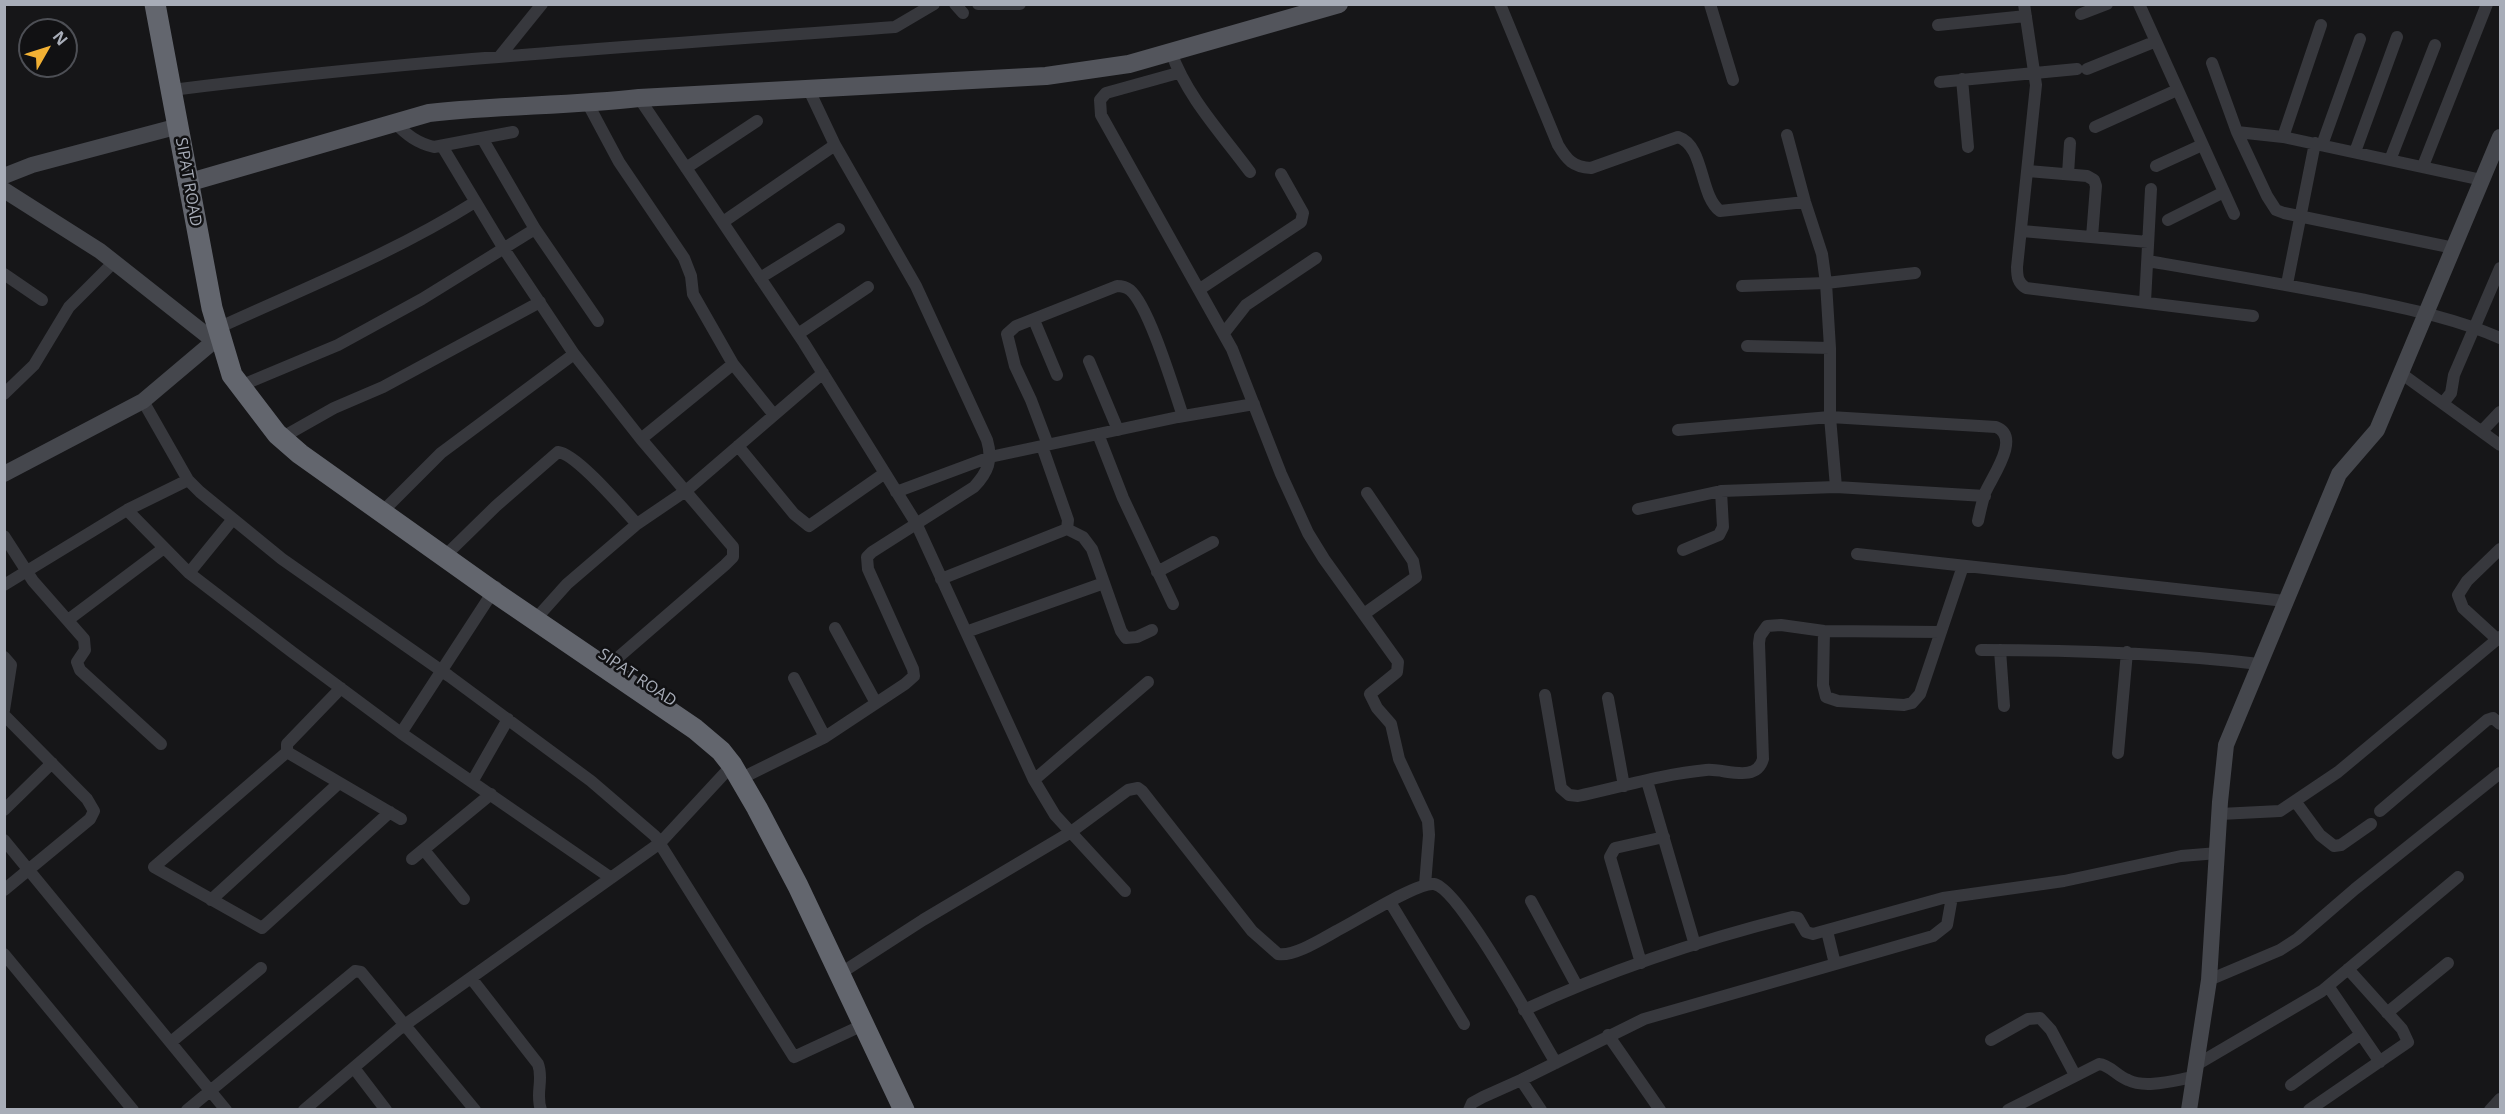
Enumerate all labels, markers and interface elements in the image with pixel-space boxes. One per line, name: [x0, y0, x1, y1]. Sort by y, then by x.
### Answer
north arrow: [18, 18, 78, 78]
text: N: [48, 26, 73, 50]
street label: SIPAT ROAD: [171, 136, 205, 228]
street label: SIPAT ROAD: [594, 645, 680, 711]

